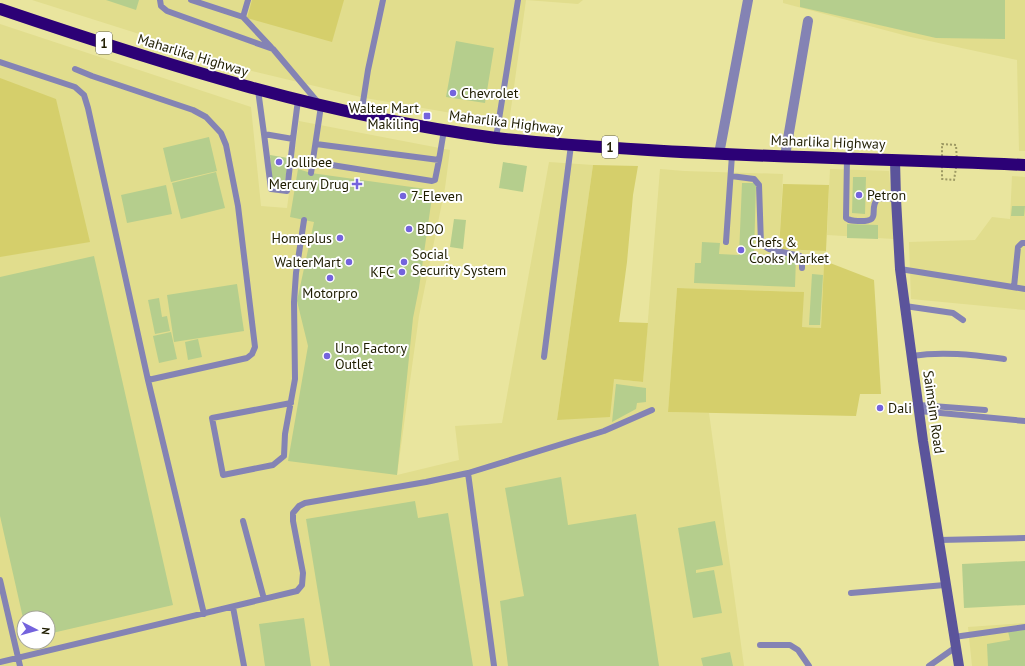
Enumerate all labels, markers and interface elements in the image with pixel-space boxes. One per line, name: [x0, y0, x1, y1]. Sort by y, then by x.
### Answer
street label: Maharlika Highway: [136, 30, 251, 81]
road number: 1: [96, 32, 112, 54]
place label: Chevrolet: [461, 84, 519, 102]
marker: Chevrolet: [448, 88, 458, 98]
place label: Walter Mart Makiling: [349, 99, 419, 133]
street label: Maharlika Highway: [448, 106, 564, 138]
marker: Walter Mart Makiling: [422, 111, 432, 121]
street label: Maharlika Highway: [770, 131, 886, 153]
road number: 1: [602, 136, 618, 158]
place label: Jollibee: [286, 153, 332, 171]
marker: Jollibee: [274, 157, 284, 167]
place label: Mercury Drug: [269, 175, 349, 193]
marker: Mercury Drug: [352, 179, 362, 189]
place label: Petron: [867, 186, 906, 204]
place label: 7-Eleven: [411, 187, 463, 205]
marker: Petron: [854, 190, 864, 200]
marker: 7-Eleven: [398, 191, 408, 201]
place label: BDO: [417, 220, 444, 238]
marker: BDO: [404, 224, 414, 234]
place label: Homeplus: [272, 229, 332, 247]
marker: Homeplus: [335, 233, 345, 243]
place label: Chefs & Cooks Market: [749, 233, 829, 267]
place label: Social Security System: [412, 245, 506, 279]
marker: Chefs & Cooks Market: [736, 245, 746, 255]
place label: WalterMart: [275, 253, 341, 271]
marker: WalterMart: [344, 257, 354, 267]
marker: Social Security System: [399, 257, 409, 267]
place label: KFC: [370, 263, 394, 281]
marker: KFC: [397, 267, 407, 277]
marker: Motorpro: [325, 273, 335, 283]
place label: Motorpro: [302, 284, 358, 302]
place label: Uno Factory Outlet: [335, 339, 407, 373]
marker: Uno Factory Outlet: [322, 351, 332, 361]
street label: Saimsim Road: [919, 369, 949, 455]
place label: Dali: [888, 399, 912, 417]
marker: Dali: [875, 403, 885, 413]
north arrow: [16, 610, 56, 650]
text: N: [39, 627, 53, 635]

